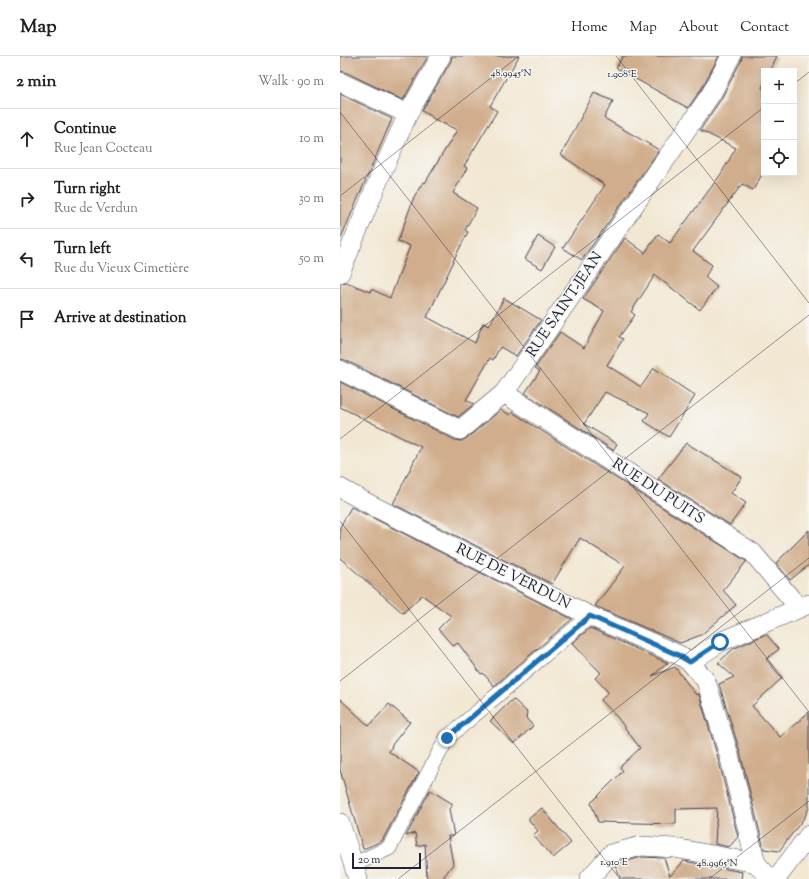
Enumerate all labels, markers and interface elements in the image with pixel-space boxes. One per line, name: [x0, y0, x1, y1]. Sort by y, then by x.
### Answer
text: Map: [20, 14, 57, 41]
text: Home: [571, 18, 608, 38]
text: Map: [630, 18, 657, 38]
text: About: [679, 18, 718, 38]
text: Contact: [740, 18, 789, 38]
text: 48.9945°N: [490, 66, 532, 81]
text: 1.908°E: [607, 67, 637, 82]
map controls: [761, 68, 797, 176]
button: +: [761, 68, 797, 104]
text: 2 min: [16, 70, 57, 94]
text: Walk · 90 m: [258, 73, 324, 91]
button: −: [761, 104, 797, 140]
text: Continue: [54, 119, 116, 140]
icon: ahead: [16, 128, 38, 150]
text: 10 m: [299, 130, 324, 148]
text: Rue Jean Cocteau: [54, 140, 152, 158]
button: locate: [761, 140, 797, 176]
text: Turn right: [54, 179, 120, 200]
icon: right: [16, 188, 38, 210]
text: 30 m: [298, 190, 324, 208]
text: Rue de Verdun: [54, 200, 138, 218]
text: Turn left: [54, 239, 111, 260]
icon: left: [16, 248, 38, 270]
street label: RUE SAINT-JEAN: [522, 248, 608, 362]
text: 50 m: [299, 250, 324, 268]
text: Rue du Vieux Cimetière: [54, 260, 189, 278]
icon: arrive: [16, 308, 38, 330]
text: Arrive at destination: [54, 308, 187, 329]
street label: RUE DU PUITS: [608, 454, 709, 530]
street label: RUE DE VERDUN: [452, 539, 574, 615]
route start: [711, 633, 729, 651]
route end: [438, 729, 456, 747]
scale bar: [352, 851, 421, 870]
text: 20 m: [358, 852, 380, 868]
text: 1.910°E: [600, 855, 628, 870]
text: 48.9965°N: [697, 856, 737, 871]

